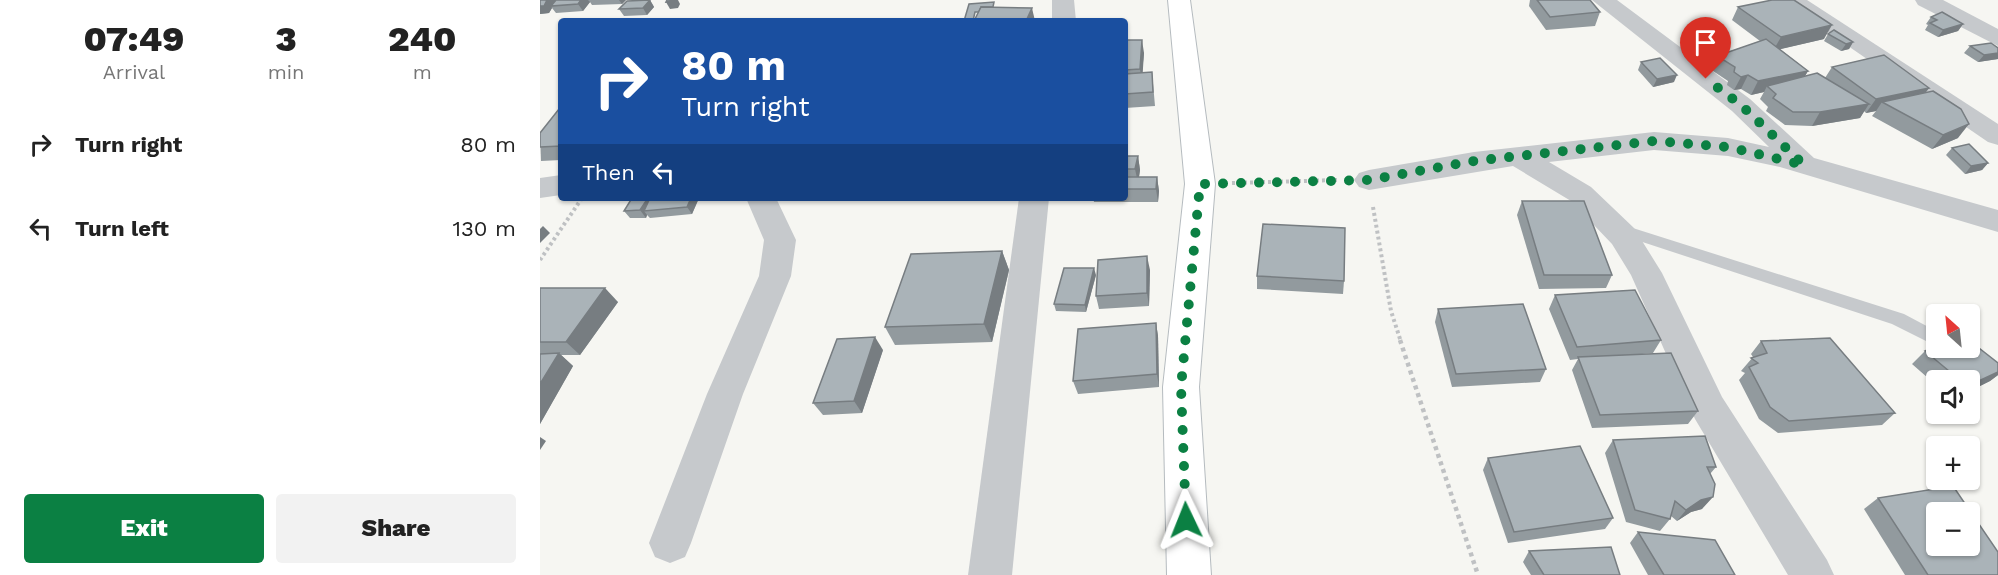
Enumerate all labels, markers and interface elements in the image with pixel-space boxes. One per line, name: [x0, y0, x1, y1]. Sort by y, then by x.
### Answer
pin: [1680, 17, 1731, 79]
text: 07:49: [83, 18, 184, 60]
text: 3: [275, 18, 297, 60]
text: 240: [388, 18, 457, 60]
icon: arrive: [1689, 26, 1722, 59]
text: 80 m: [681, 41, 786, 90]
icon: right: [582, 42, 660, 120]
text: Arrival: [103, 60, 165, 84]
text: min: [268, 60, 305, 84]
text: m: [413, 60, 432, 84]
text: Turn right: [681, 91, 810, 123]
icon: right: [24, 128, 57, 161]
text: Turn right: [75, 132, 182, 157]
text: 80 m: [460, 132, 516, 157]
icon: left: [647, 156, 680, 189]
text: Then: [582, 160, 635, 185]
icon: left: [24, 212, 57, 245]
text: Turn left: [75, 216, 169, 241]
text: 130 m: [452, 216, 516, 241]
north arrow: [1926, 304, 1980, 358]
map controls: [1926, 304, 1980, 556]
button: sound: [1926, 370, 1980, 424]
button: +: [1926, 436, 1980, 490]
position arrow: [1154, 488, 1218, 552]
button: Exit: [24, 494, 264, 563]
button: Share: [276, 494, 516, 563]
button: −: [1926, 502, 1980, 556]

